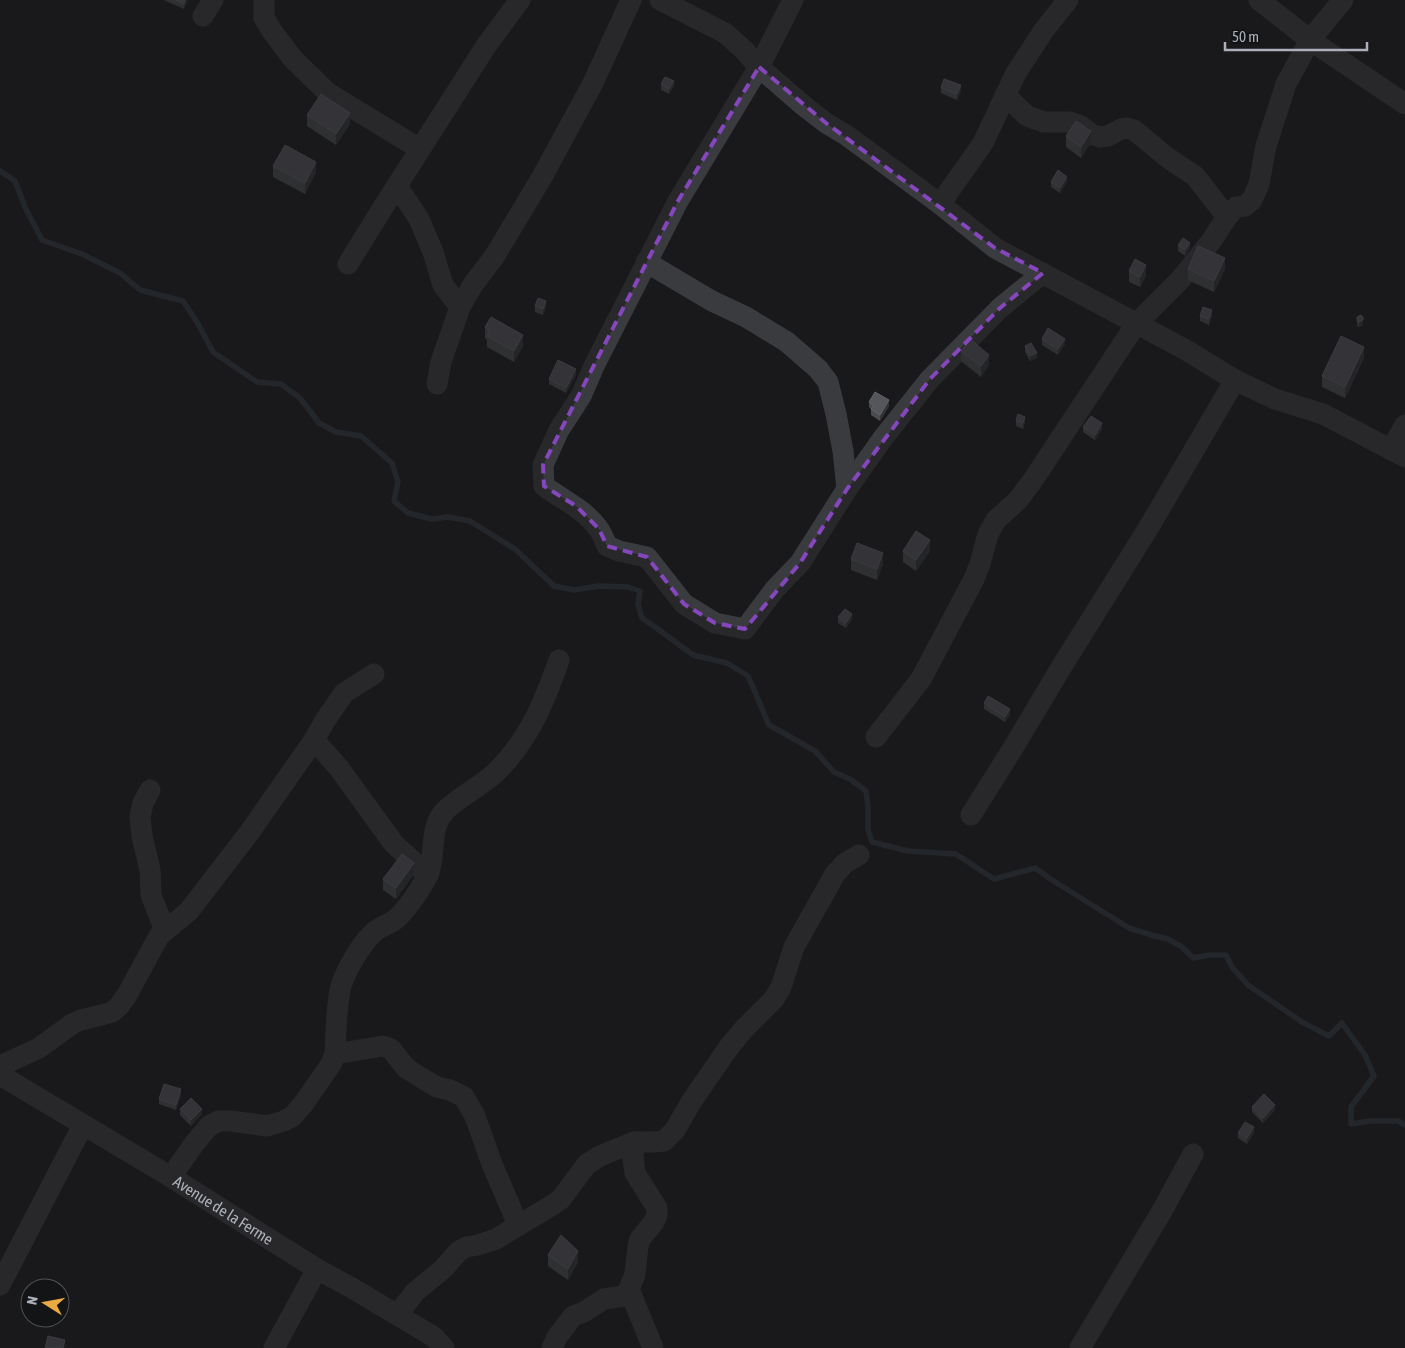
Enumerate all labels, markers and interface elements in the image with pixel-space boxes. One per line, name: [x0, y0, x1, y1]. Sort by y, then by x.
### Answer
scale bar: [1225, 20, 1368, 52]
text: 50 m: [1232, 28, 1259, 45]
street label: Avenue de la Ferme: [170, 1172, 277, 1248]
north arrow: [20, 1278, 70, 1328]
text: N: [24, 1295, 41, 1306]

